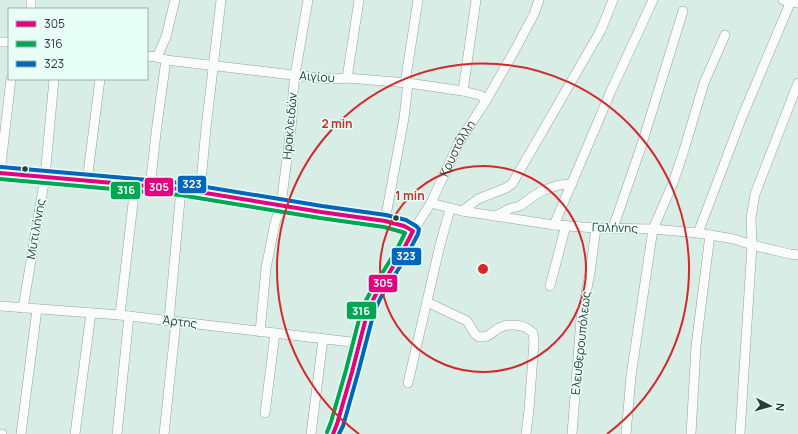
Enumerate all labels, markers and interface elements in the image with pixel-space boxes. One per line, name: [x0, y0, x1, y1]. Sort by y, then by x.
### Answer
legend: [8, 8, 148, 80]
text: 305: [44, 15, 65, 32]
text: 316: [44, 35, 63, 52]
text: 323: [44, 55, 64, 72]
street label: Αιγίου: [299, 67, 335, 86]
street label: Ηρακλειδών: [278, 92, 301, 160]
text: 2 min: [321, 115, 353, 132]
street label: Κρυστάλλη: [435, 117, 479, 179]
unlabelled marker: [20, 164, 30, 174]
line badge: 323: [177, 175, 207, 194]
text: 323: [182, 176, 202, 191]
line badge: 305: [144, 177, 174, 197]
text: 305: [149, 179, 169, 194]
line badge: 316: [110, 181, 141, 200]
text: 316: [117, 182, 135, 197]
text: 1 min: [395, 187, 425, 204]
street label: Μυτιλήνης: [22, 197, 49, 260]
unlabelled marker: [391, 213, 401, 223]
street label: Γαλήνης: [592, 218, 639, 237]
line badge: 323: [391, 247, 422, 266]
text: 323: [396, 248, 416, 263]
centre of rings: [476, 262, 490, 276]
line badge: 305: [368, 274, 398, 293]
text: 305: [373, 275, 393, 290]
street label: Ελευθερουπόλεως: [567, 290, 594, 396]
line badge: 316: [346, 301, 377, 320]
text: 316: [352, 303, 370, 318]
street label: Άρτης: [162, 311, 199, 332]
north arrow: [750, 386, 790, 426]
text: N: [773, 402, 788, 412]

